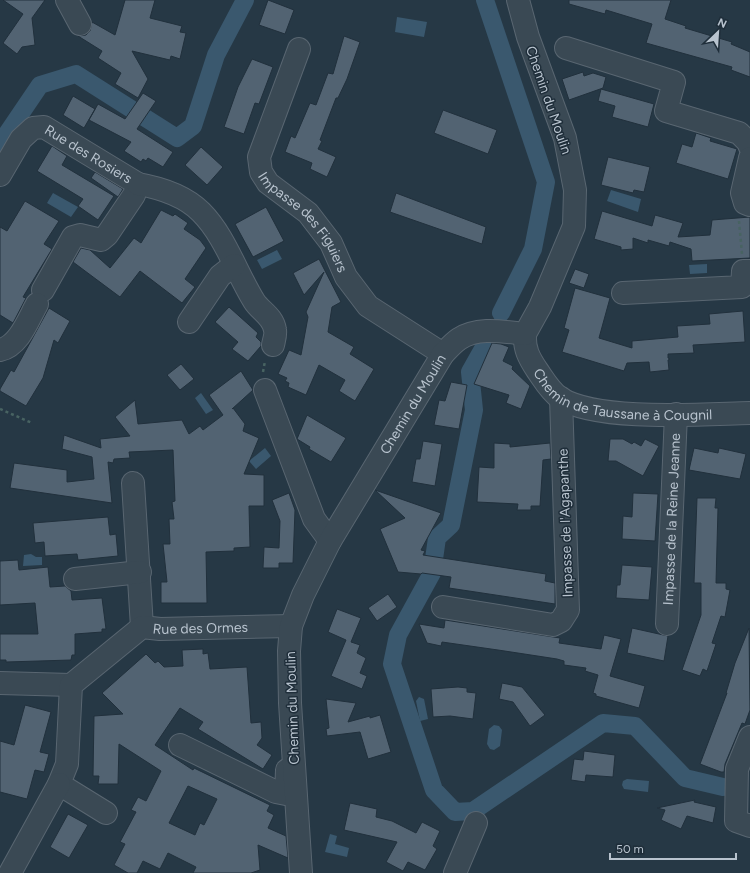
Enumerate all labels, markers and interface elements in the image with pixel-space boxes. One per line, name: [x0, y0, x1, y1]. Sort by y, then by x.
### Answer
north arrow: [698, 12, 738, 52]
text: N: [715, 16, 729, 31]
street label: Chemin du Moulin: [522, 44, 575, 157]
street label: Rue des Rosiers: [41, 121, 135, 187]
street label: Impasse des Figuiers: [254, 169, 351, 275]
street label: Chemin du Moulin: [377, 351, 450, 457]
street label: Chemin de Taussane à Cougnil: [529, 365, 712, 424]
street label: Impasse de la Reine Jeanne: [660, 432, 684, 606]
street label: Impasse de l'Agapanthe: [554, 448, 577, 598]
street label: Rue des Ormes: [152, 619, 248, 638]
street label: Chemin du Moulin: [282, 651, 303, 765]
scale bar: [610, 835, 736, 861]
text: 50 m: [616, 842, 644, 856]

